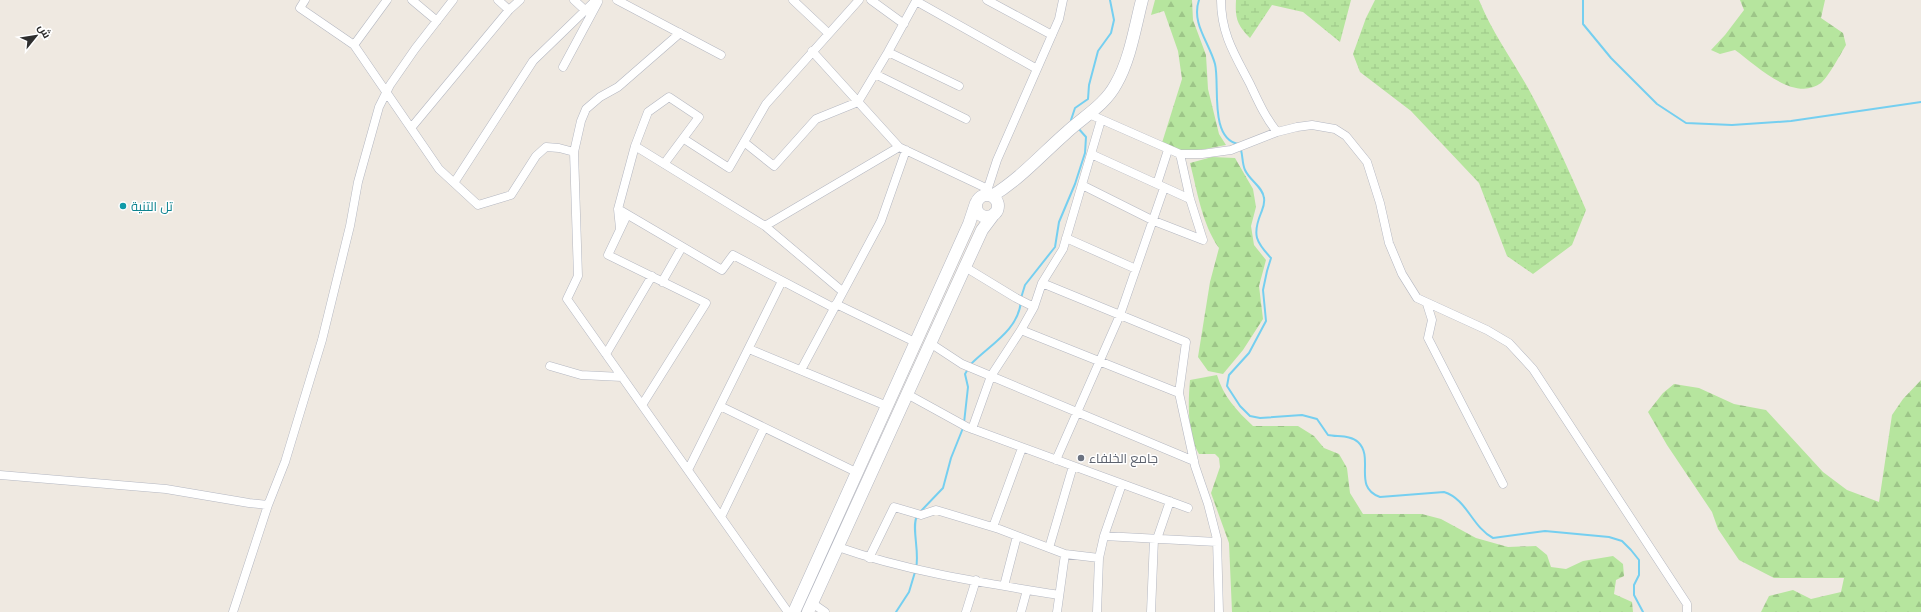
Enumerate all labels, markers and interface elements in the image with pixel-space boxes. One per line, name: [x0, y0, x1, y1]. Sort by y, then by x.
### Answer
north arrow: [16, 16, 56, 56]
text: ش: [35, 22, 53, 41]
place label: تل التنية: [131, 199, 173, 214]
marker: تل التنية: [118, 201, 128, 211]
place label: جامع الخلفاء: [1089, 451, 1158, 467]
marker: جامع الخلفاء: [1076, 453, 1086, 463]

